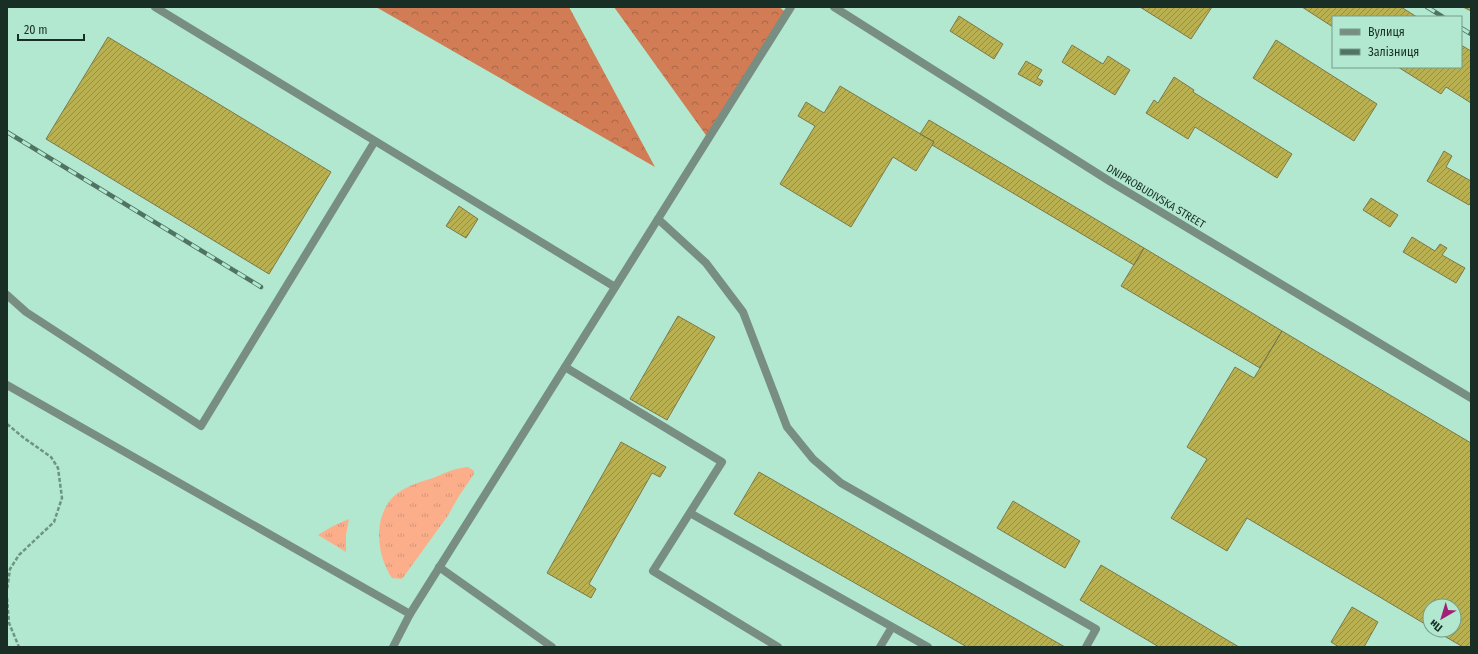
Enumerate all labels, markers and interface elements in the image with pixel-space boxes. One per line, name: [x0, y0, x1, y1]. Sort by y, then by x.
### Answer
scale bar: [18, 16, 84, 42]
legend: [1332, 16, 1462, 68]
text: 20 m: [24, 23, 48, 37]
text: Вулиця: [1368, 25, 1405, 39]
text: Залізниця: [1368, 45, 1419, 59]
street label: DNIPROBUDIVSKA STREET: [1104, 162, 1208, 232]
north arrow: [1422, 598, 1462, 638]
text: Пн: [1427, 616, 1445, 634]

